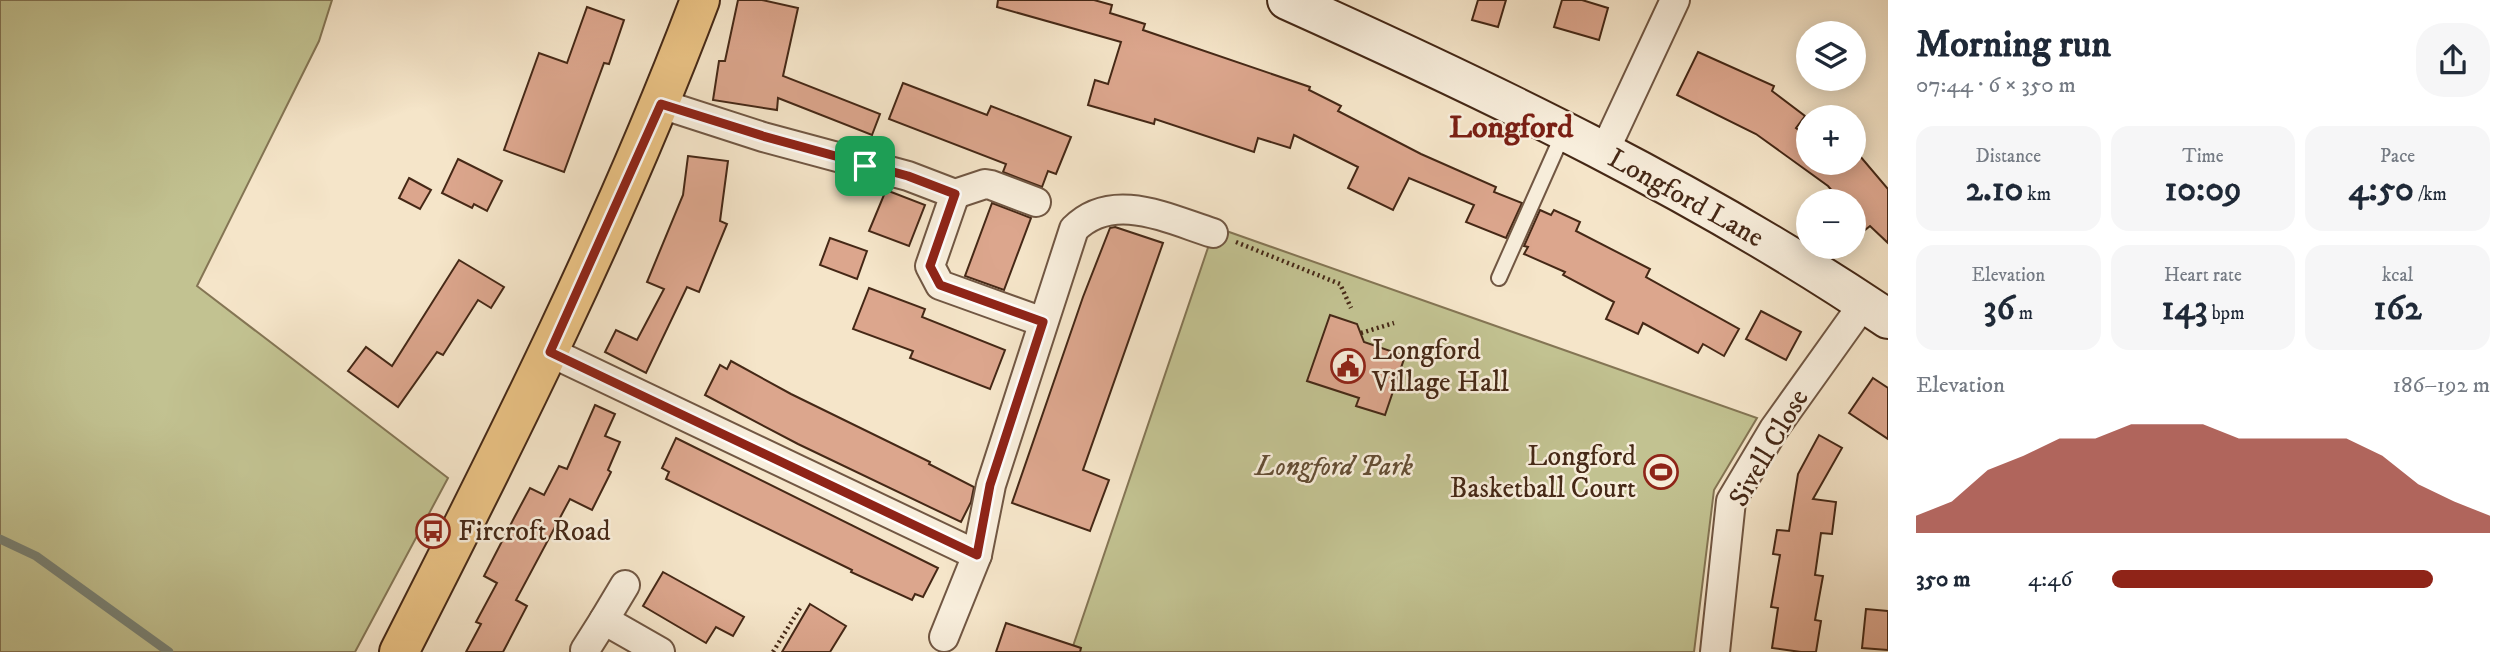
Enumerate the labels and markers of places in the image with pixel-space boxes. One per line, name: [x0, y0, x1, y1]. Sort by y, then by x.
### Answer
pin: [835, 136, 895, 196]
place label: Longford Village Hall: [1371, 333, 1509, 400]
public building icon: Longford Village Hall: [1329, 347, 1367, 385]
place label: Longford Basketball Court: [1450, 439, 1636, 506]
sports icon: Longford Basketball Court: [1642, 453, 1680, 491]
bus stop icon: Fircroft Road: [414, 512, 452, 550]
place label: Fircroft Road: [458, 514, 611, 549]

